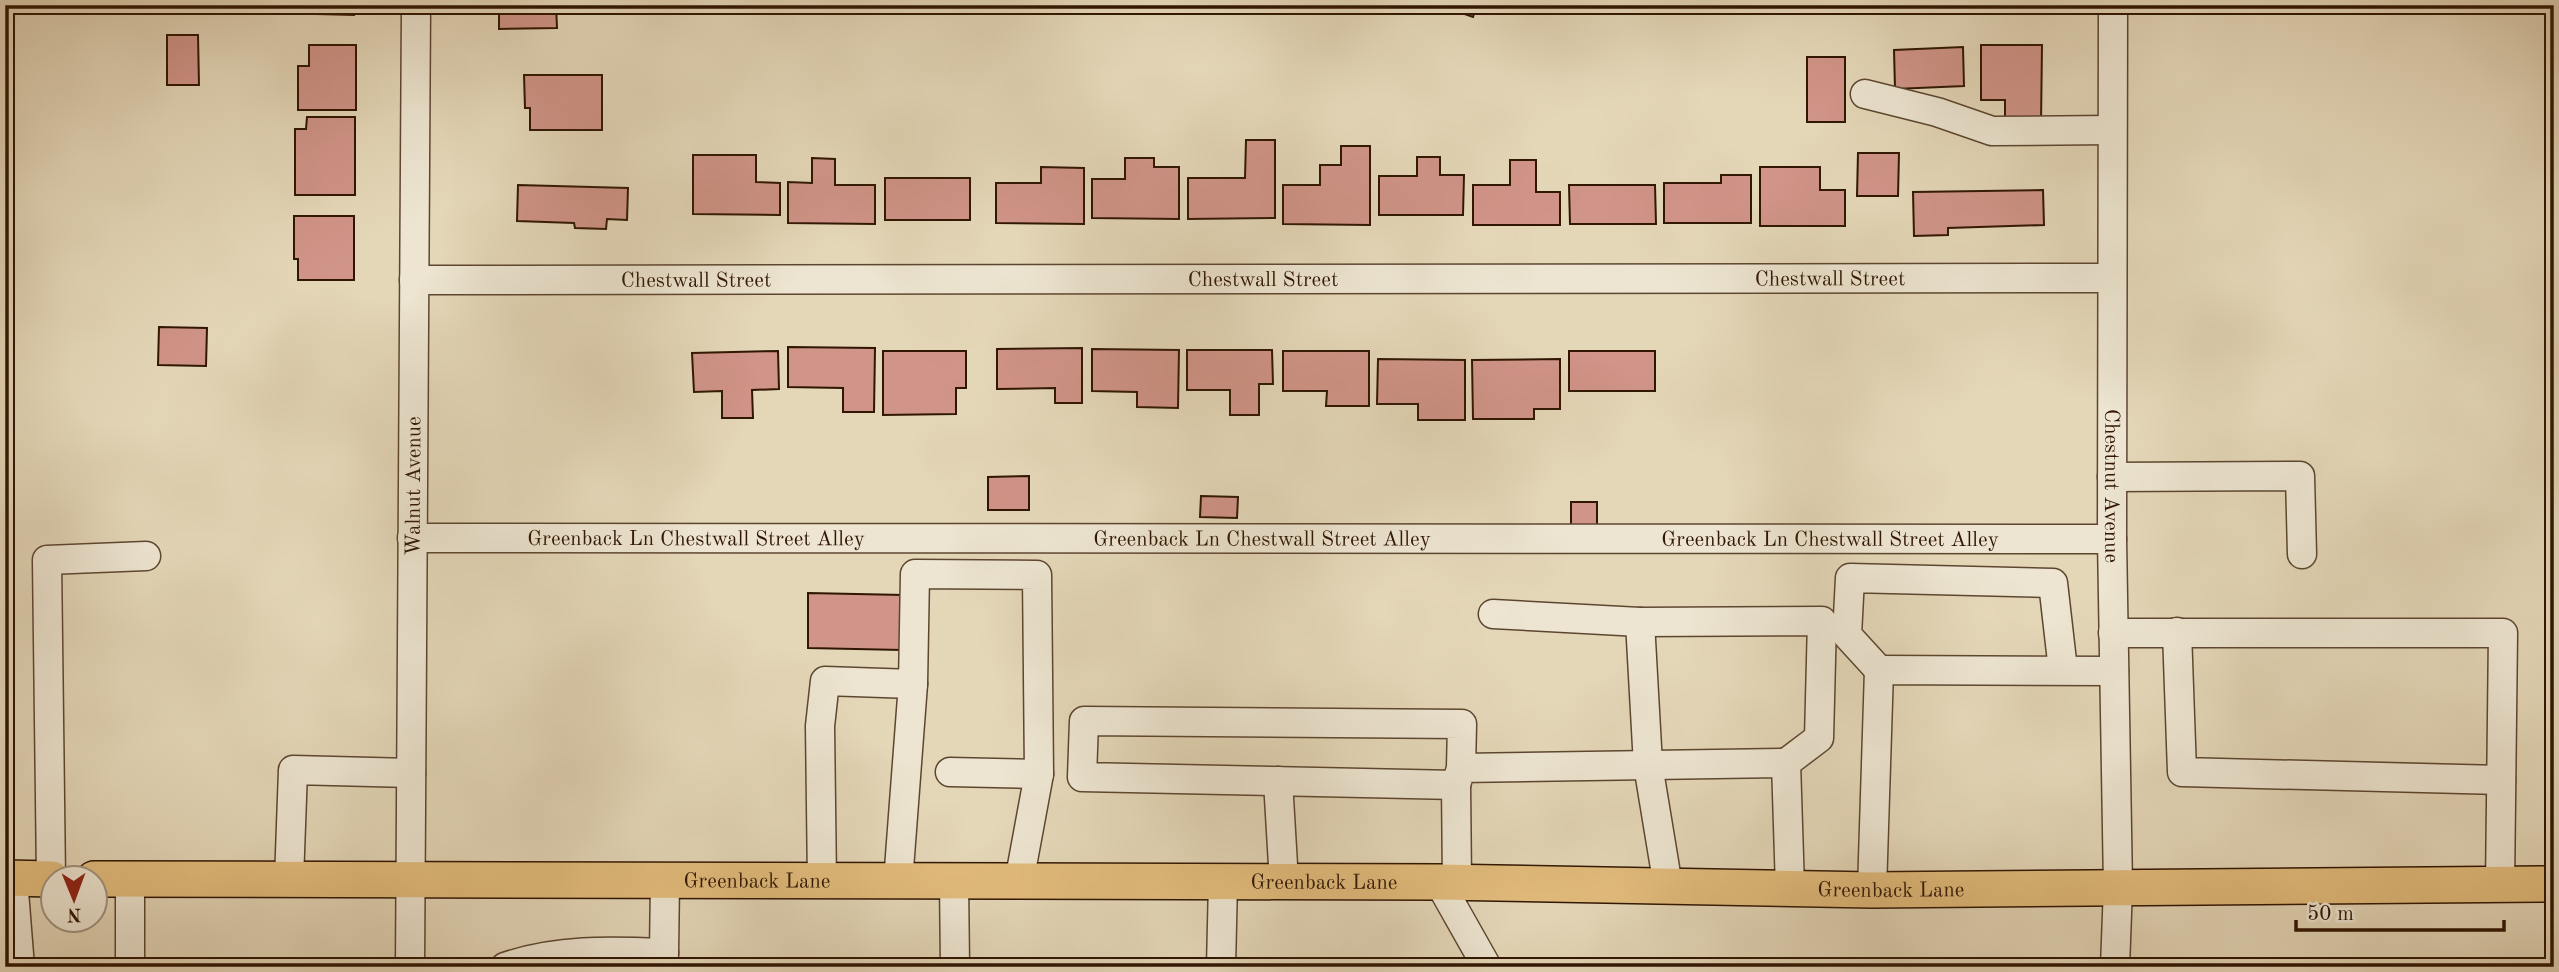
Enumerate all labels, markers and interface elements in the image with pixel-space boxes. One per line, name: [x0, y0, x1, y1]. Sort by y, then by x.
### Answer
street label: Chestwall Street: [1755, 269, 1905, 290]
street label: Chestwall Street: [1188, 270, 1338, 291]
street label: Chestwall Street: [621, 271, 771, 292]
street label: Chestnut Avenue: [2100, 409, 2121, 563]
street label: Walnut Avenue: [404, 416, 425, 556]
street label: Greenback Ln Chestwall Street Alley: [527, 529, 865, 550]
street label: Greenback Ln Chestwall Street Alley: [1093, 529, 1431, 551]
street label: Greenback Ln Chestwall Street Alley: [1661, 530, 1999, 551]
north arrow: [38, 864, 108, 934]
street label: Greenback Lane: [683, 871, 831, 893]
street label: Greenback Lane: [1250, 873, 1398, 894]
street label: Greenback Lane: [1817, 880, 1965, 902]
scale bar: [2296, 888, 2505, 932]
text: N: [66, 904, 82, 923]
text: 50 m: [2307, 904, 2354, 925]

